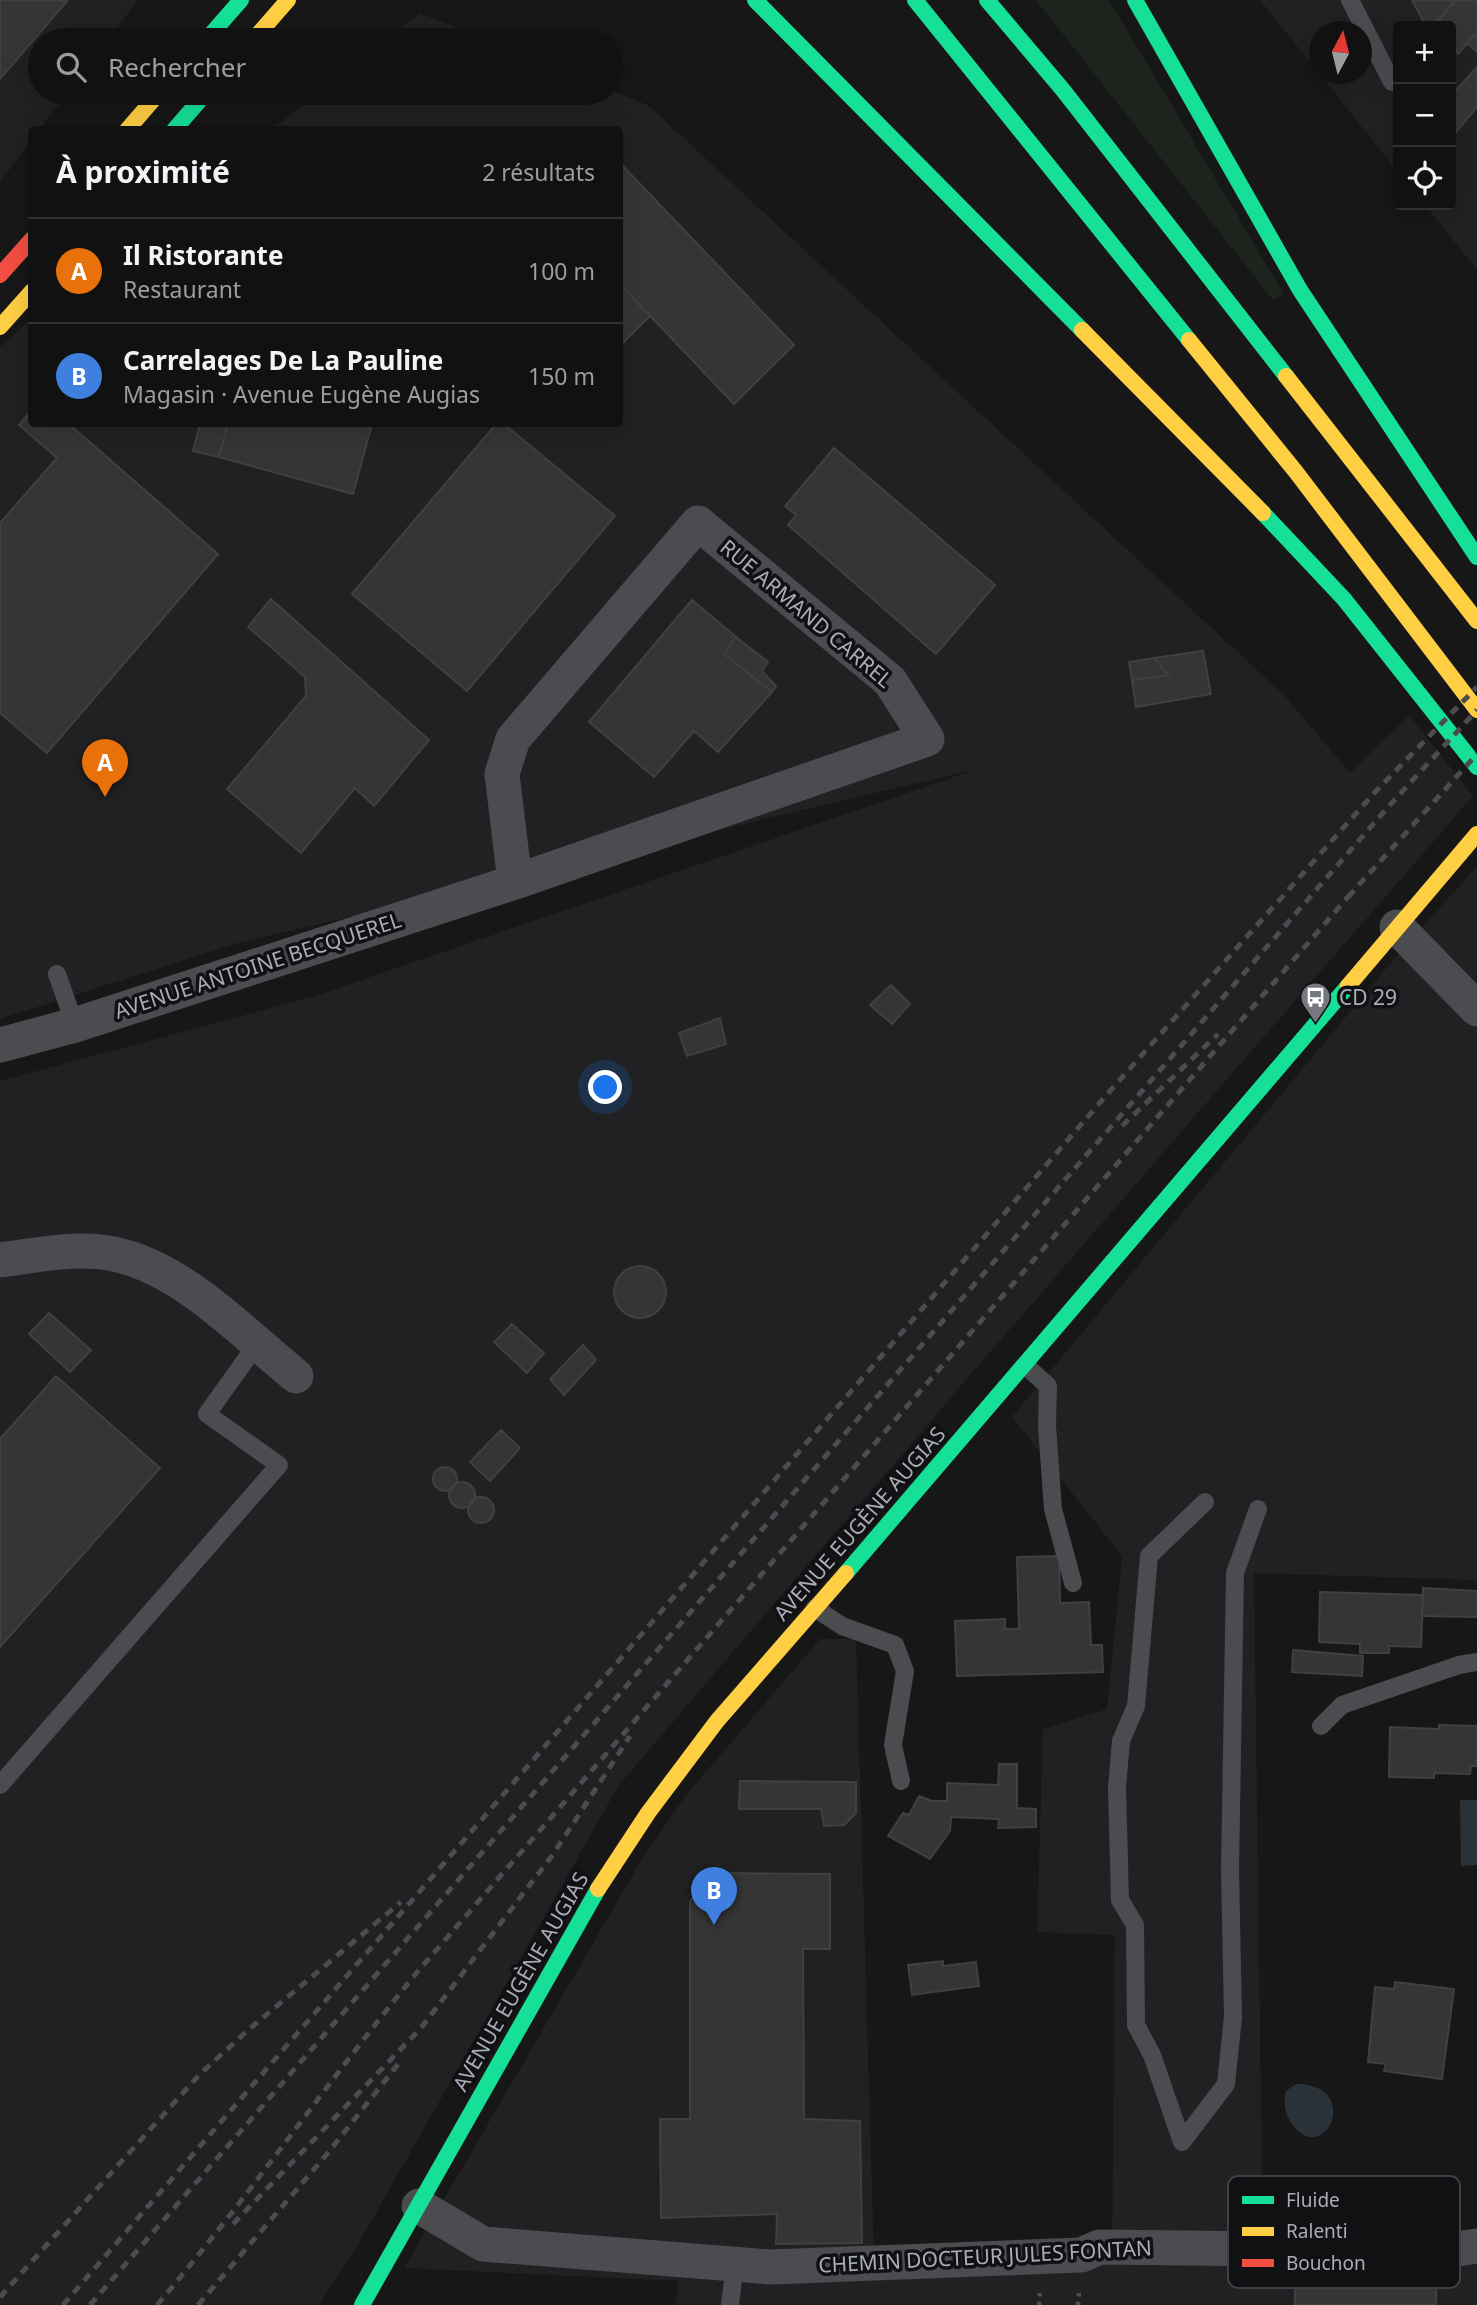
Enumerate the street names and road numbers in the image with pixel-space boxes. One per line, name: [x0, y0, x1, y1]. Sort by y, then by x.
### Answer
street label: RUE ARMAND CARREL: [715, 533, 899, 694]
street label: AVENUE ANTOINE BECQUEREL: [111, 905, 405, 1025]
street label: AVENUE EUGÈNE AUGIAS: [767, 1420, 951, 1626]
street label: AVENUE EUGÈNE AUGIAS: [446, 1867, 594, 2096]
street label: CHEMIN DOCTEUR JULES FONTAN: [817, 2233, 1152, 2279]

